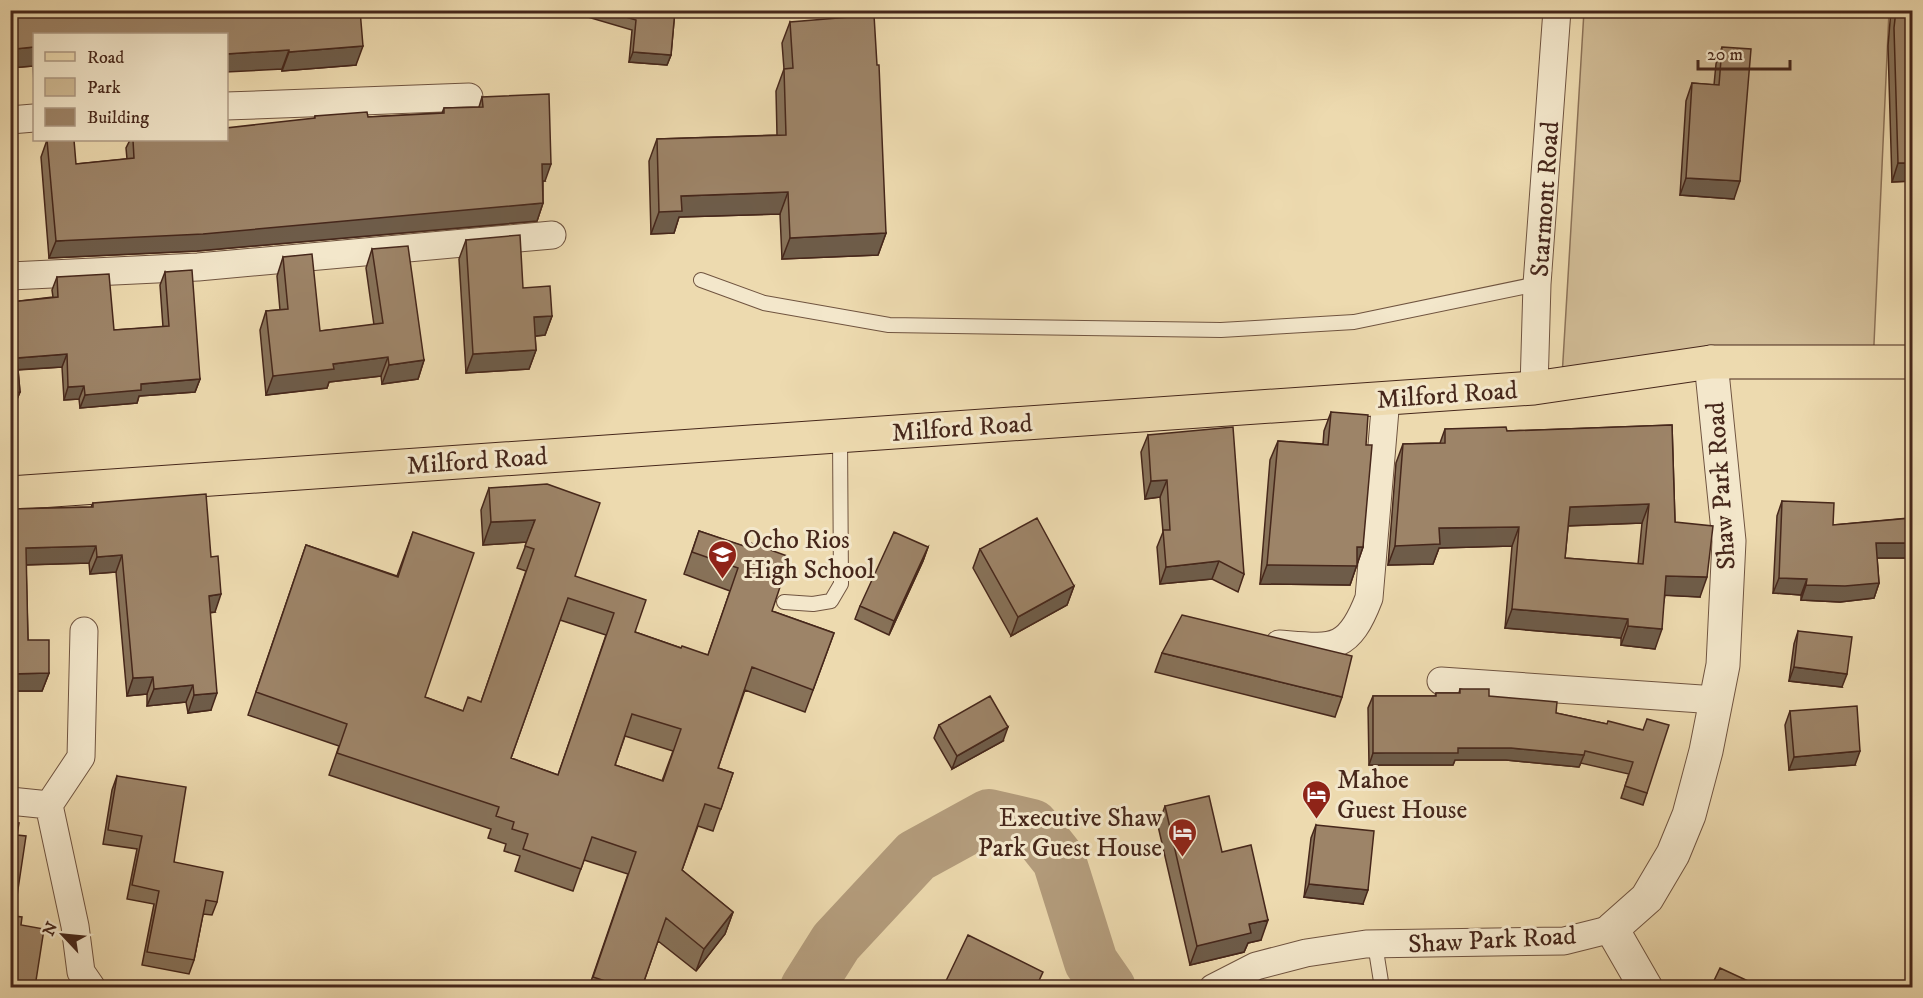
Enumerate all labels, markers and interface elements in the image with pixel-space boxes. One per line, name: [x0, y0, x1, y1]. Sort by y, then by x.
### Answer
legend: [33, 33, 228, 141]
scale bar: [1698, 33, 1790, 71]
text: 20 m: [1707, 44, 1743, 66]
text: Road: [87, 47, 124, 69]
text: Park: [87, 77, 121, 99]
text: Building: [87, 107, 149, 129]
street label: Starmont Road: [1524, 120, 1567, 278]
street label: Milford Road: [1376, 374, 1519, 417]
street label: Shaw Park Road: [1699, 401, 1744, 571]
street label: Milford Road: [891, 407, 1034, 450]
street label: Milford Road: [406, 440, 549, 483]
place label: Ocho Rios High School: [743, 524, 875, 587]
school or university icon: Ocho Rios High School: [706, 538, 738, 580]
place label: Mahoe Guest House: [1337, 764, 1467, 827]
hotel icon: Mahoe Guest House: [1300, 778, 1332, 820]
place label: Executive Shaw Park Guest House: [978, 802, 1162, 865]
hotel icon: Executive Shaw Park Guest House: [1167, 816, 1199, 858]
north arrow: [33, 905, 93, 965]
text: N: [39, 919, 62, 939]
street label: Shaw Park Road: [1407, 920, 1577, 961]

